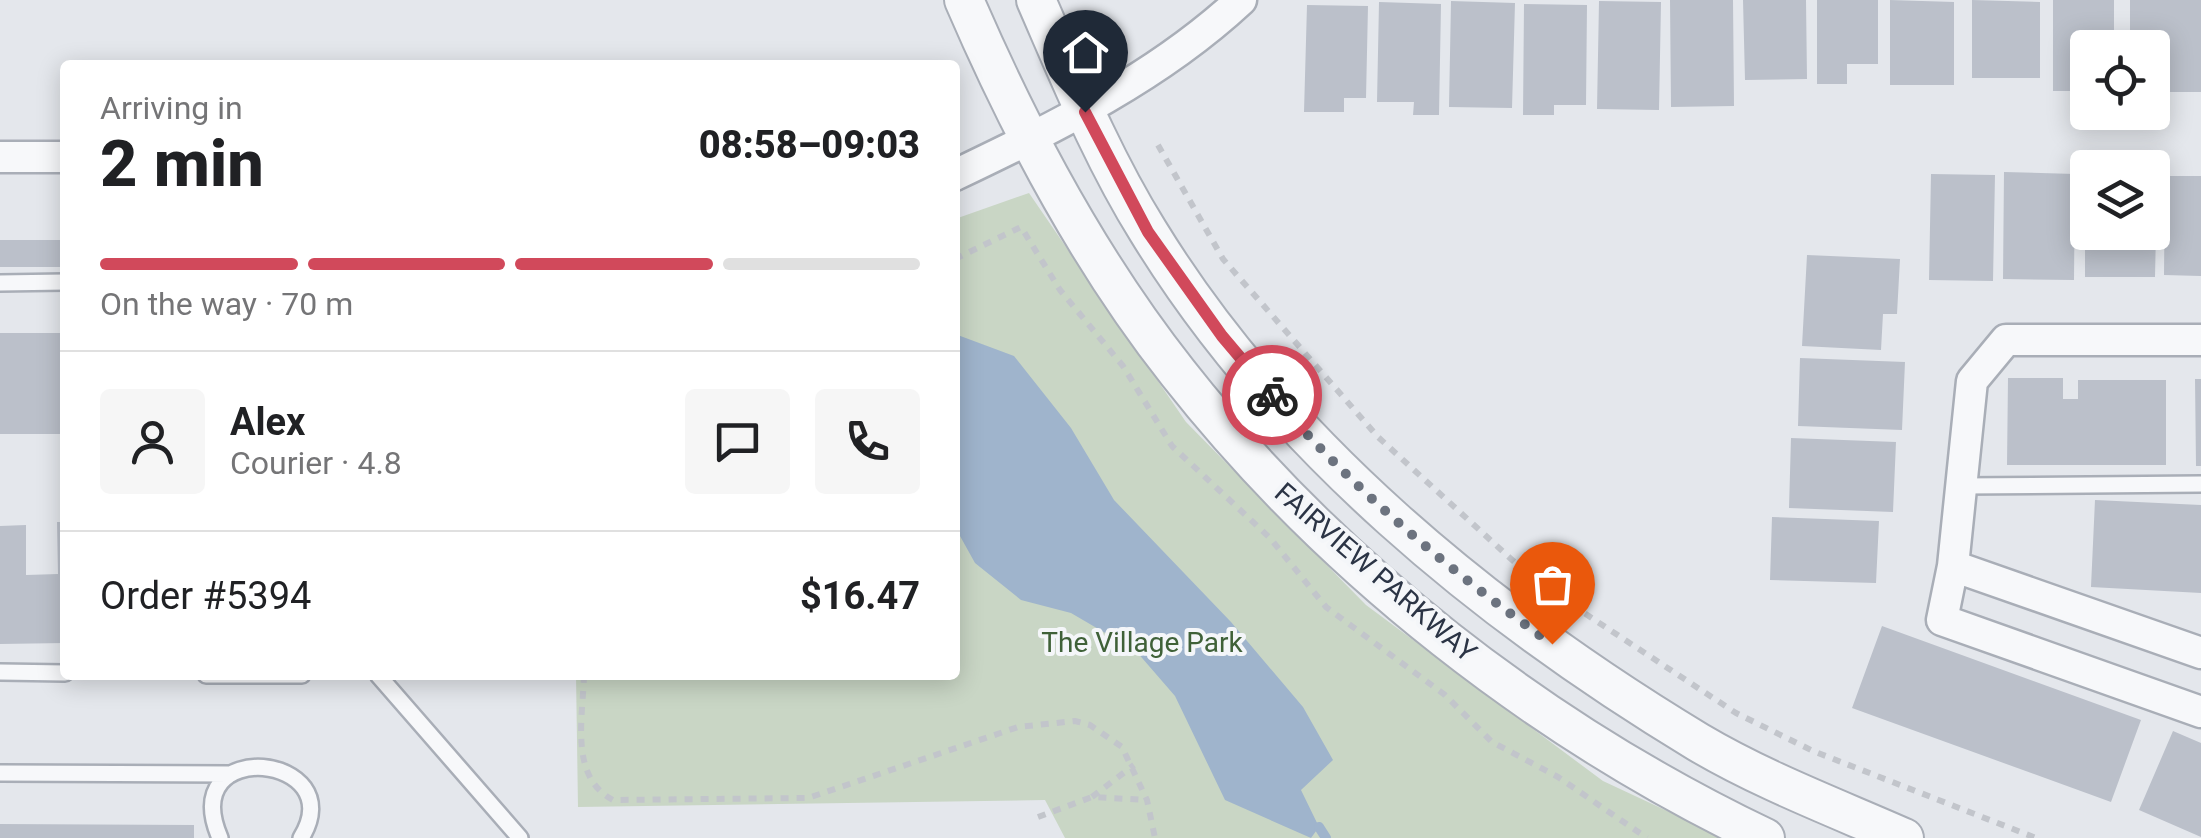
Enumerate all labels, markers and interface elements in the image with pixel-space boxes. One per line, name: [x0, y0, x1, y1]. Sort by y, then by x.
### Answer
pin: [1043, 10, 1128, 113]
icon: home: [1058, 25, 1113, 80]
map controls: [2070, 30, 2170, 250]
button: locate: [2070, 30, 2170, 130]
text: Arriving in: [100, 89, 243, 127]
text: 08:58–09:03: [699, 123, 920, 167]
text: 2 min: [100, 126, 264, 202]
button: layers: [2070, 150, 2170, 250]
text: On the way · 70 m: [100, 285, 353, 323]
courier: [1222, 345, 1322, 445]
icon: bike: [1245, 368, 1300, 423]
button: person: [100, 389, 205, 494]
button: chat: [685, 389, 790, 494]
button: phone: [815, 389, 920, 494]
text: Alex: [230, 400, 305, 444]
text: Courier · 4.8: [230, 444, 402, 482]
street label: FAIRVIEW PARKWAY: [1268, 476, 1483, 669]
pin: [1510, 542, 1595, 645]
icon: bag: [1525, 557, 1580, 612]
text: Order #5394: [100, 574, 311, 618]
text: $16.47: [800, 574, 920, 618]
park label: The Village Park: [1041, 626, 1243, 659]

